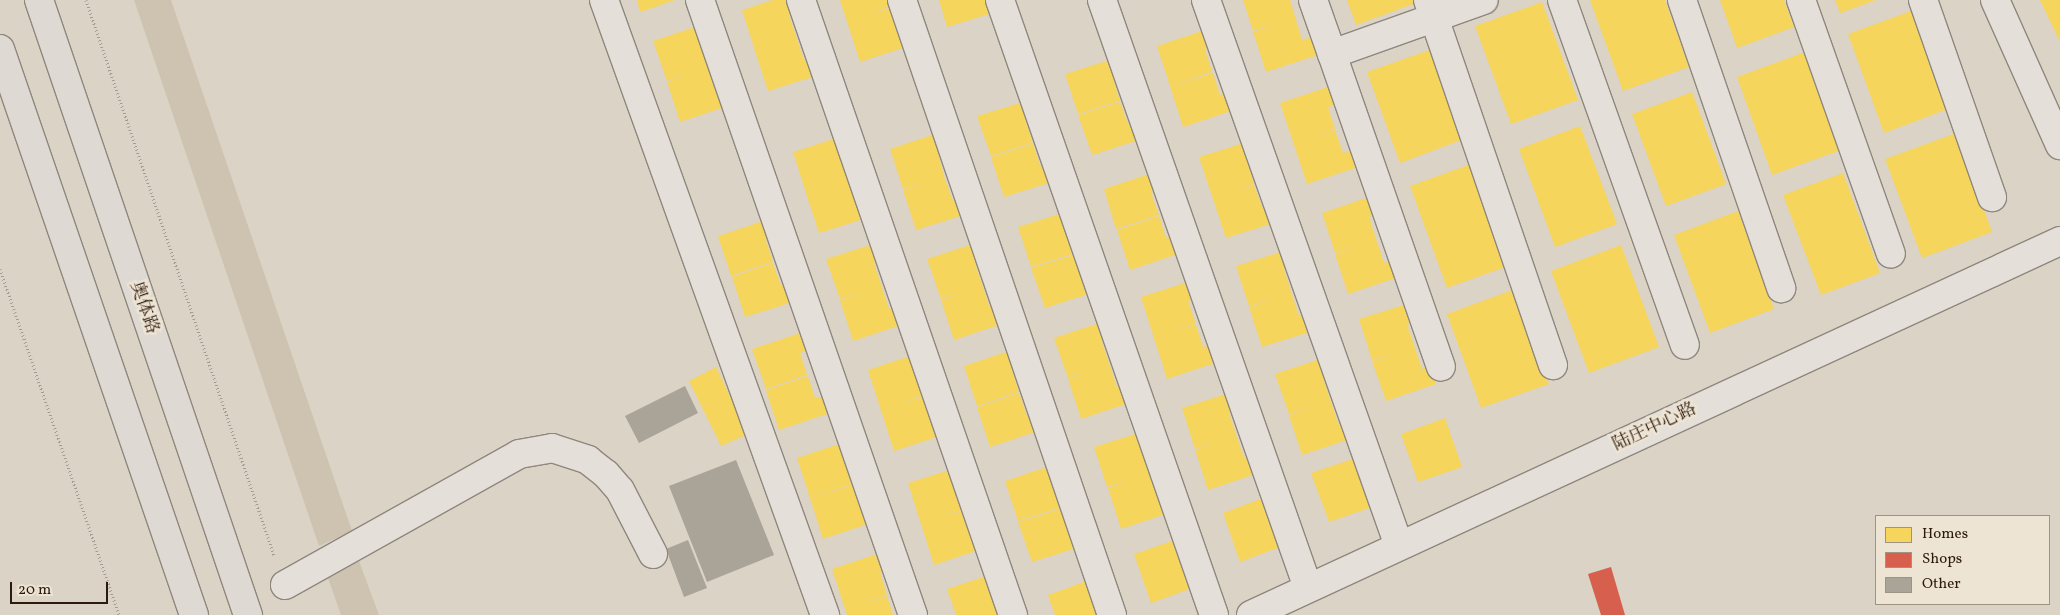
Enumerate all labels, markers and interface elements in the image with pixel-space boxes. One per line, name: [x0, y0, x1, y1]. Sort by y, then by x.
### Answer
street label: 奥体路: [124, 279, 162, 337]
street label: 陆庄中心路: [1610, 399, 1700, 457]
legend: [1875, 515, 2050, 605]
text: Homes: [1922, 524, 1968, 545]
text: Shops: [1922, 549, 1962, 570]
scale bar: [12, 572, 110, 604]
text: Other: [1922, 574, 1961, 595]
text: 20 m: [18, 580, 51, 601]

